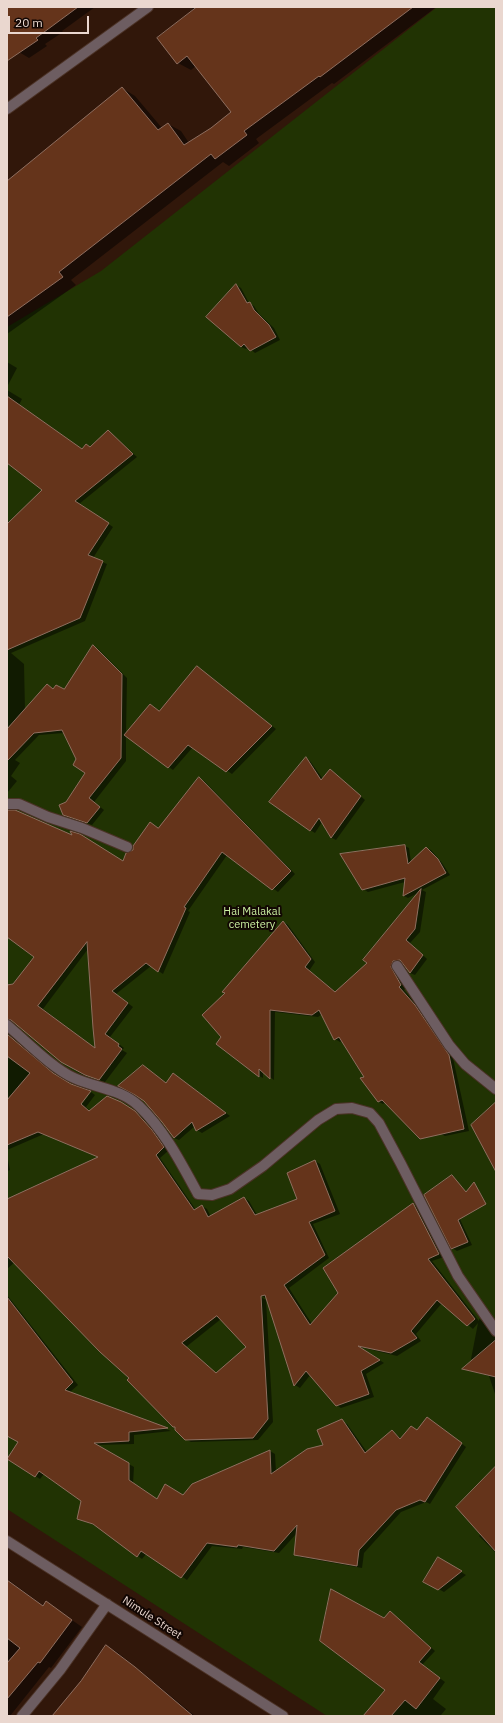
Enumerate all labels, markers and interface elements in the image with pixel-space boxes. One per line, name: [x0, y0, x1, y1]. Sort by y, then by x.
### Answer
scale bar: [10, 8, 91, 34]
text: 20 m: [15, 15, 43, 30]
park label: Hai Malakal cemetery: [223, 905, 281, 931]
street label: Nimule Street: [120, 1594, 184, 1642]

